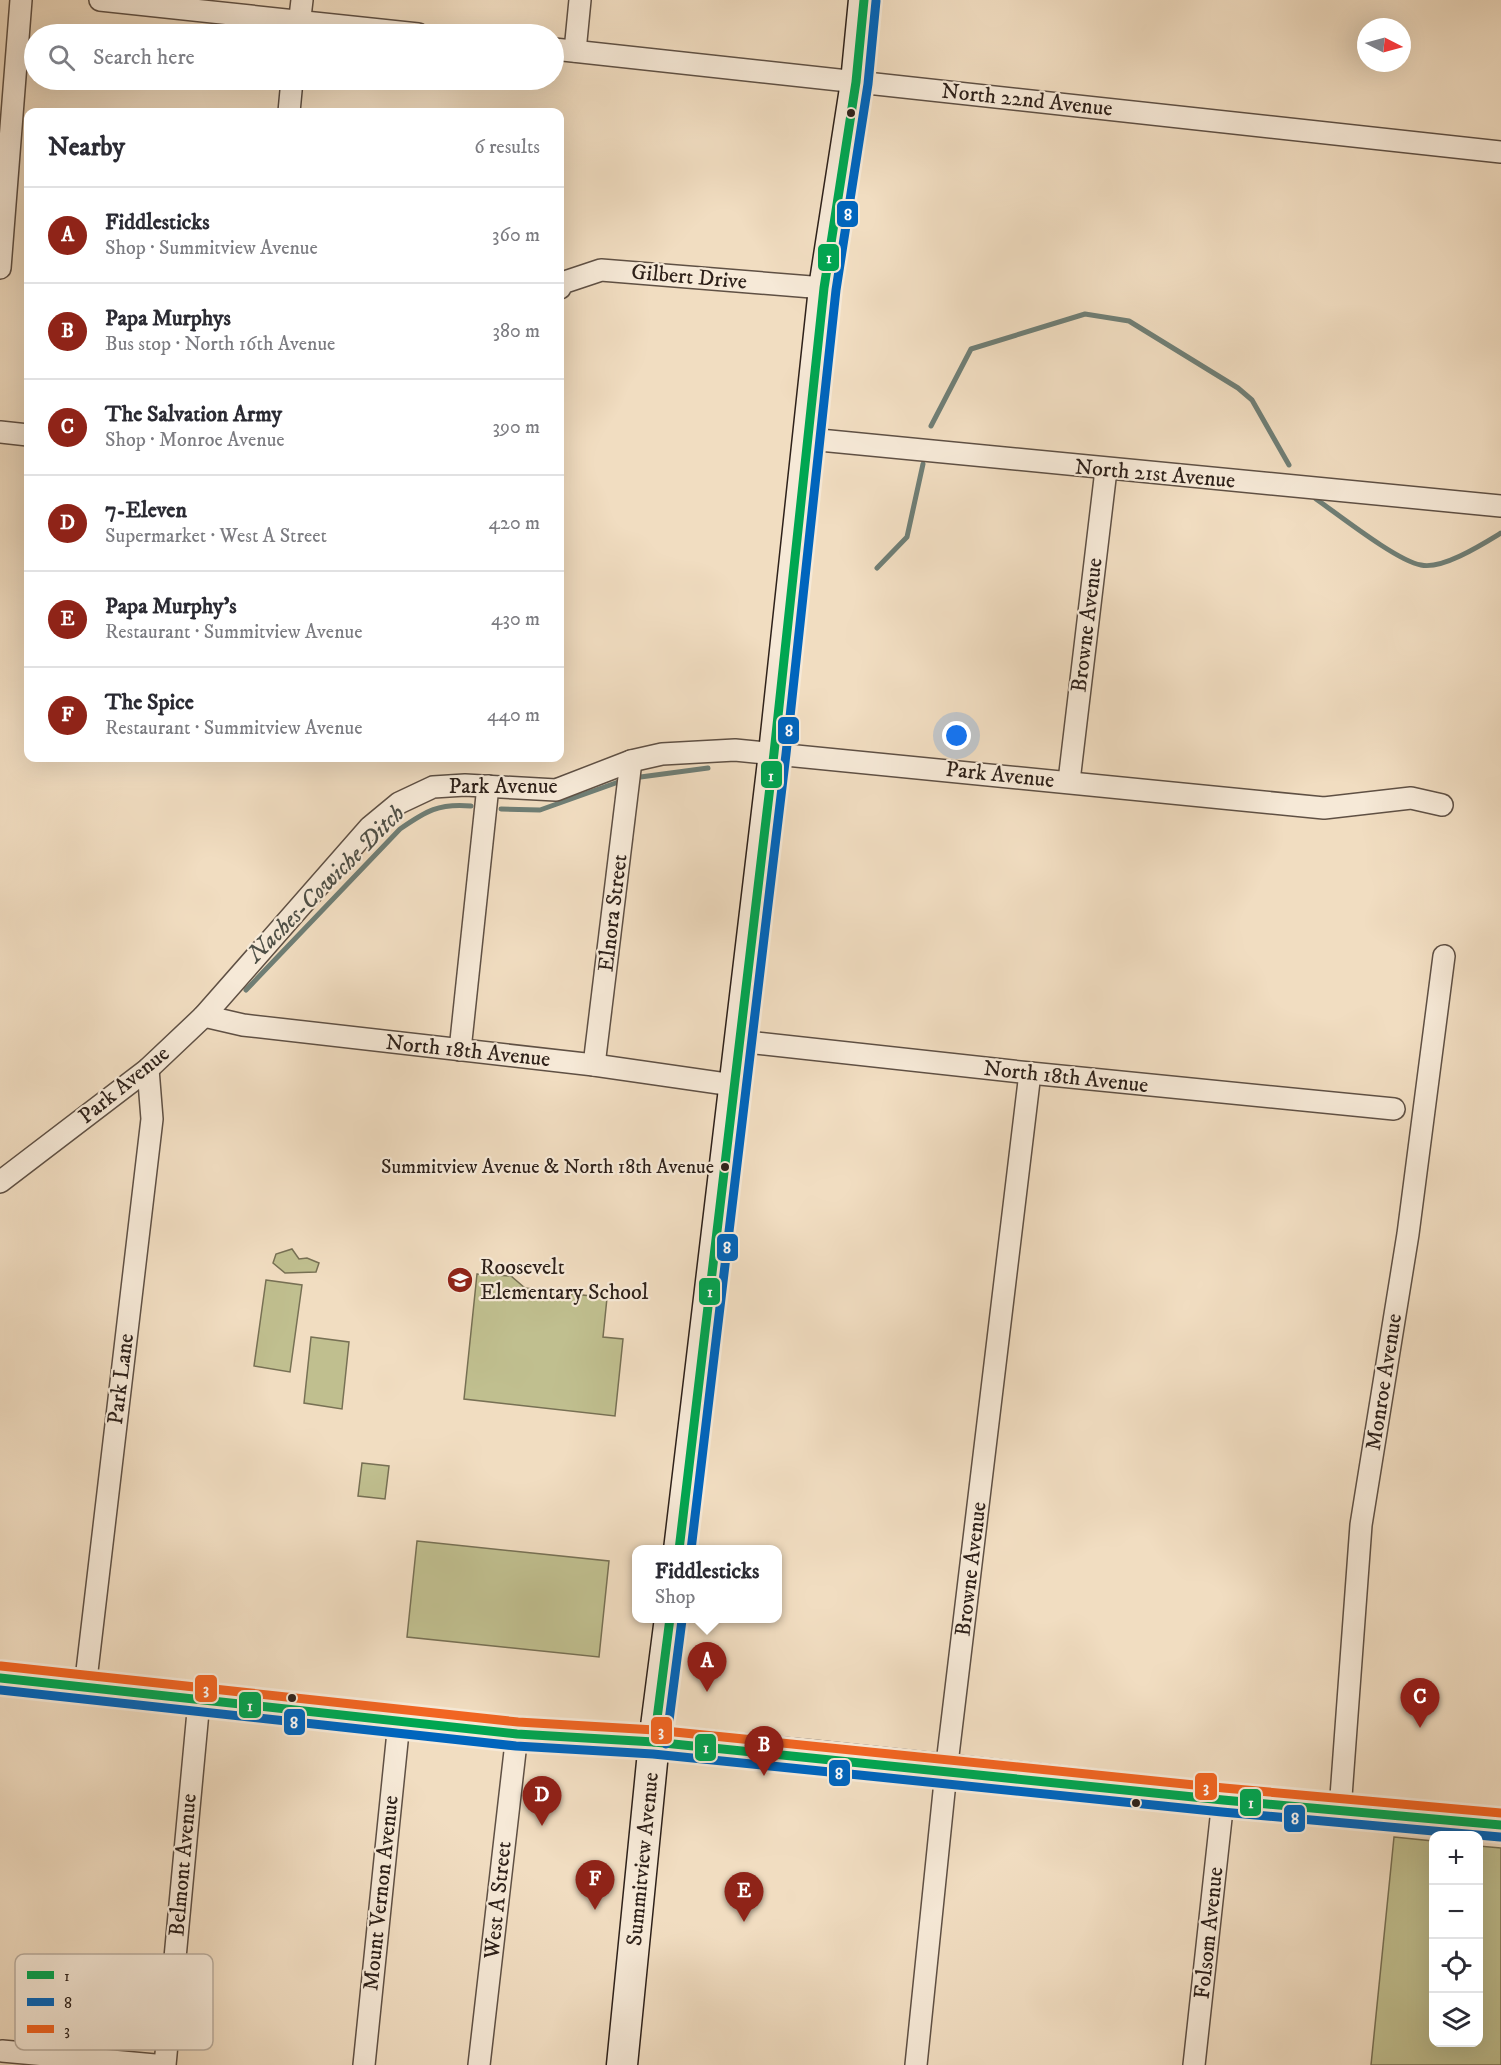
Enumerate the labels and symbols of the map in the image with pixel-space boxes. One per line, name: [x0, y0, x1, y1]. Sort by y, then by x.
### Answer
north arrow: [1357, 18, 1411, 72]
street label: North 22nd Avenue: [940, 78, 1114, 122]
unlabelled marker: [845, 107, 857, 119]
line badge: 8: [836, 200, 859, 228]
text: 8: [844, 205, 852, 225]
line badge: 1: [817, 243, 840, 272]
text: 1: [826, 248, 832, 268]
street label: Gilbert Drive: [630, 258, 748, 296]
street label: North 21st Avenue: [1074, 454, 1236, 494]
street label: Browne Avenue: [1065, 556, 1109, 694]
line badge: 8: [777, 716, 800, 745]
text: 8: [785, 721, 793, 741]
your location: [942, 721, 971, 750]
street label: Park Avenue: [944, 756, 1056, 794]
line badge: 1: [760, 760, 783, 789]
text: 1: [768, 766, 774, 786]
street label: Park Avenue: [448, 773, 558, 800]
water label: Naches-Cowiche Ditch: [239, 799, 411, 971]
street label: Elnora Street: [592, 853, 634, 973]
street label: North 18th Avenue: [384, 1029, 552, 1073]
street label: Park Avenue: [73, 1040, 175, 1130]
street label: North 18th Avenue: [982, 1055, 1150, 1099]
place label: Summitview Avenue & North 18th Avenue: [381, 1155, 714, 1180]
marker: Summitview Avenue & North 18th Avenue: [719, 1161, 731, 1173]
line badge: 8: [716, 1233, 739, 1262]
text: 8: [723, 1238, 731, 1258]
place label: Roosevelt Elementary School: [480, 1254, 649, 1306]
school or university icon: Roosevelt Elementary School: [445, 1265, 475, 1295]
line badge: 1: [698, 1277, 721, 1306]
text: 1: [707, 1282, 713, 1302]
street label: Monroe Avenue: [1360, 1312, 1408, 1452]
street label: Park Lane: [102, 1332, 140, 1426]
street label: Browne Avenue: [949, 1500, 993, 1638]
pin: A: [688, 1642, 726, 1692]
line badge: 3: [194, 1674, 218, 1703]
pin: C: [1400, 1678, 1440, 1728]
text: 3: [203, 1679, 209, 1699]
line badge: 1: [238, 1691, 262, 1719]
unlabelled marker: [286, 1692, 298, 1704]
text: 1: [247, 1696, 253, 1716]
line badge: 8: [283, 1708, 306, 1736]
text: 8: [290, 1713, 298, 1733]
line badge: 3: [650, 1716, 673, 1745]
text: 3: [658, 1721, 664, 1741]
pin: B: [744, 1726, 783, 1776]
line badge: 1: [694, 1733, 717, 1762]
text: 1: [703, 1738, 709, 1758]
line badge: 8: [828, 1759, 851, 1787]
text: 8: [835, 1764, 843, 1784]
street label: Summitview Avenue: [620, 1771, 664, 1947]
line badge: 3: [1194, 1772, 1218, 1801]
pin: D: [522, 1776, 562, 1826]
text: 3: [1203, 1777, 1209, 1797]
line badge: 1: [1239, 1788, 1262, 1817]
street label: Belmont Avenue: [163, 1792, 203, 1938]
text: 1: [1248, 1793, 1254, 1813]
street label: Mount Vernon Avenue: [357, 1794, 405, 1992]
unlabelled marker: [1130, 1797, 1142, 1809]
line badge: 8: [1283, 1804, 1306, 1833]
text: 8: [1291, 1809, 1299, 1829]
street label: West A Street: [478, 1840, 518, 1961]
pin: F: [576, 1860, 614, 1910]
street label: Folsom Avenue: [1189, 1866, 1229, 2000]
pin: E: [724, 1872, 764, 1922]
legend: [15, 1954, 213, 2050]
text: 1: [64, 1966, 70, 1986]
text: 8: [64, 1993, 72, 2013]
text: 3: [64, 2020, 70, 2040]

